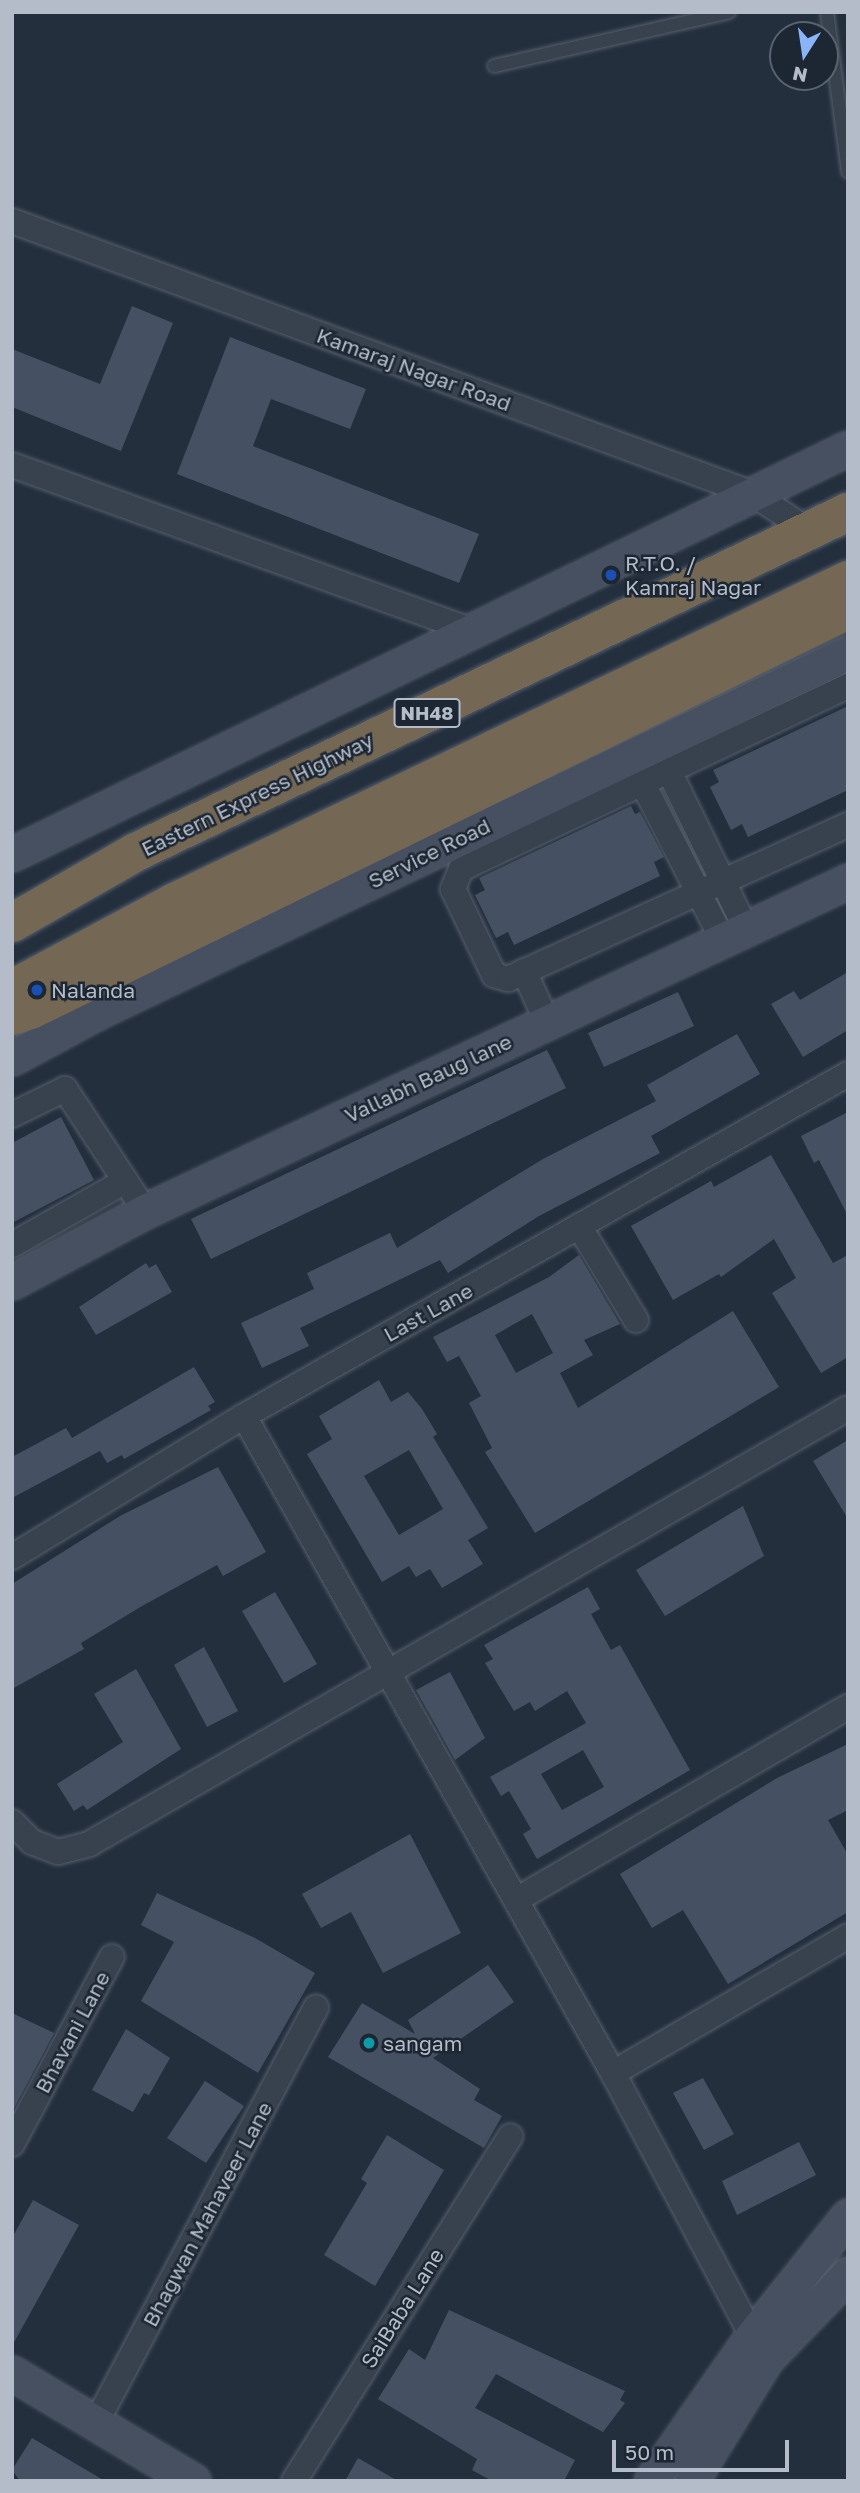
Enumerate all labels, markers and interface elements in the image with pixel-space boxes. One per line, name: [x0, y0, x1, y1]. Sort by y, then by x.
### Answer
north arrow: [769, 21, 839, 91]
text: N: [790, 62, 809, 88]
street label: Kamaraj Nagar Road: [313, 322, 515, 416]
place label: R.T.O. / Kamraj Nagar: [625, 550, 761, 600]
marker: R.T.O. / Kamraj Nagar: [603, 567, 619, 583]
road number: NH48: [392, 698, 462, 728]
street label: Eastern Express Highway: [137, 727, 377, 861]
street label: Service Road: [364, 813, 494, 893]
place label: Nalanda: [51, 977, 135, 1003]
marker: Nalanda: [29, 982, 45, 998]
street label: Vallabh Baug lane: [340, 1028, 516, 1128]
street label: Last Lane: [379, 1277, 477, 1347]
street label: Bhavani Lane: [29, 1967, 115, 2097]
place label: sangam: [383, 2030, 462, 2056]
marker: sangam: [361, 2035, 377, 2051]
street label: Bhagwan Mahaveer Lane: [137, 2097, 277, 2331]
street label: SaiBaba Lane: [355, 2244, 449, 2372]
scale bar: [615, 2426, 792, 2470]
text: 50 m: [625, 2439, 674, 2465]

